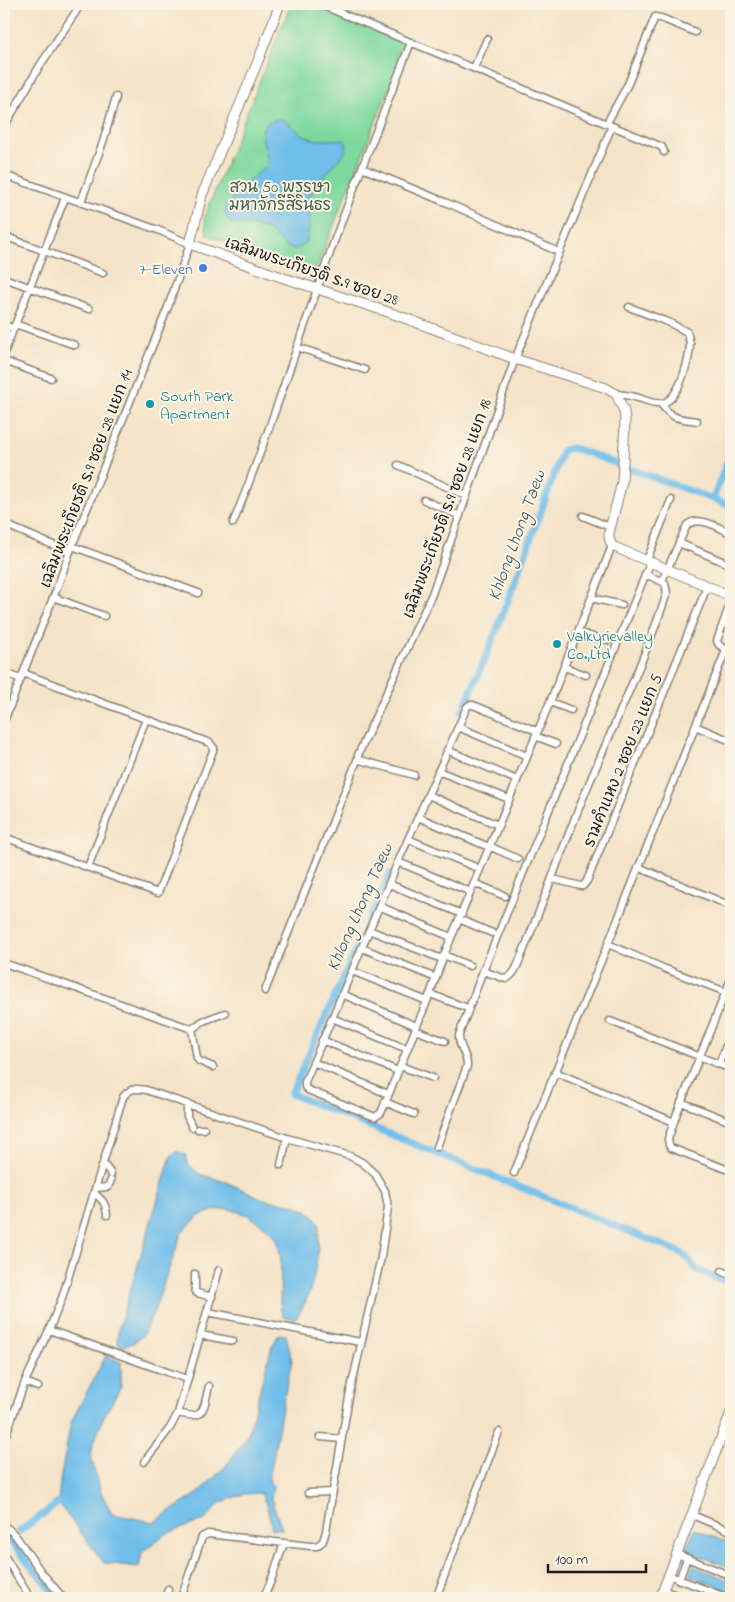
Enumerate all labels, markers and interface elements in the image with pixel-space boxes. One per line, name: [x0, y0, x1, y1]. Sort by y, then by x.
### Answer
park label: สวน 50 พรรษา มหาจักรีสิรินธร: [229, 176, 331, 218]
street label: เฉลิมพระเกียรติ ร.9 ซอย 28: [221, 231, 401, 313]
place label: 7-Eleven: [139, 258, 193, 282]
marker: 7-Eleven: [197, 262, 209, 274]
street label: เฉลิมพระเกียรติ ร.9 ซอย 28 แยก 14: [34, 365, 140, 592]
place label: South Park Apartment: [160, 385, 235, 427]
street label: เฉลิมพระเกียรติ ร.9 ซอย 28 แยก 18: [397, 395, 499, 622]
marker: South Park Apartment: [144, 398, 156, 410]
water label: Khlong Lhong Taew: [482, 467, 554, 605]
place label: Valkyrievalley Co.,Ltd: [566, 625, 653, 667]
marker: Valkyrievalley Co.,Ltd: [551, 638, 563, 650]
street label: รามคำแหง 2 ซอย 23 แยก 5: [578, 671, 670, 851]
water label: Khlong Lhong Taew: [321, 840, 401, 976]
scale bar: [548, 1542, 645, 1574]
text: 100 m: [555, 1549, 588, 1571]

